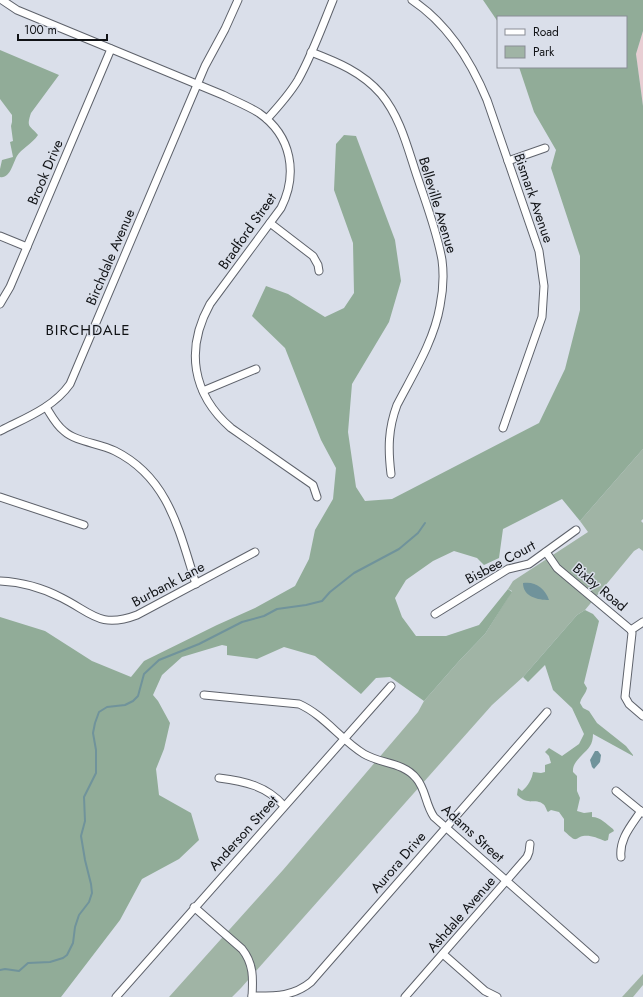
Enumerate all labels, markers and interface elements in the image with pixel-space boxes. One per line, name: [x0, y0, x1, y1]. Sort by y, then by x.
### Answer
scale bar: [18, 16, 107, 42]
legend: [497, 16, 627, 68]
text: 100 m: [24, 21, 57, 39]
text: Road: [533, 23, 559, 41]
text: Park: [533, 43, 555, 61]
street label: Brook Drive: [22, 136, 68, 208]
street label: Bismark Avenue: [509, 151, 559, 245]
street label: Belleville Avenue: [414, 154, 462, 256]
street label: Bradford Street: [213, 188, 281, 273]
street label: Birchdale Avenue: [81, 206, 139, 308]
district label: BIRCHDALE: [45, 319, 131, 341]
street label: Bisbee Court: [462, 535, 539, 589]
street label: Burbank Lane: [128, 556, 208, 612]
street label: Bixby Road: [568, 558, 632, 616]
street label: Anderson Street: [204, 791, 283, 875]
street label: Adams Street: [437, 799, 509, 867]
street label: Aurora Drive: [366, 827, 430, 897]
street label: Ashdale Avenue: [422, 872, 500, 956]

